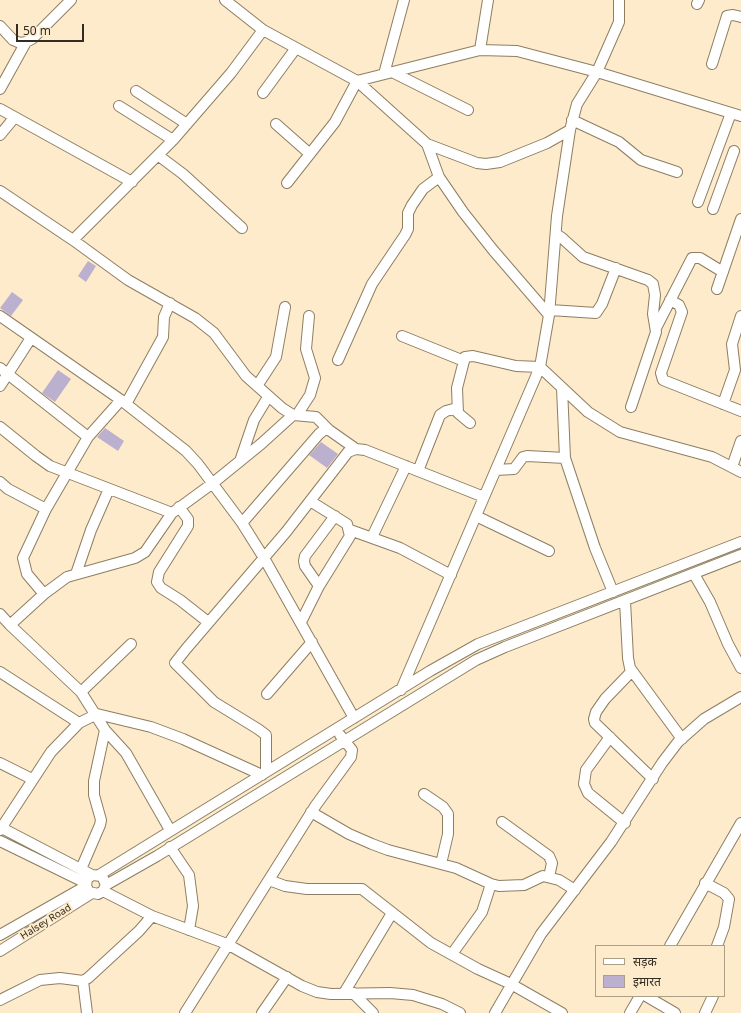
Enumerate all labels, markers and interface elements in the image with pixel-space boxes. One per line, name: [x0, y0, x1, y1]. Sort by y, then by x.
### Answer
scale bar: [18, 16, 86, 42]
text: 50 m: [23, 22, 51, 39]
street label: Halsey Road: [18, 902, 74, 942]
legend: [595, 945, 725, 997]
text: सड़क: [633, 953, 657, 970]
text: इमारत: [633, 973, 661, 990]

